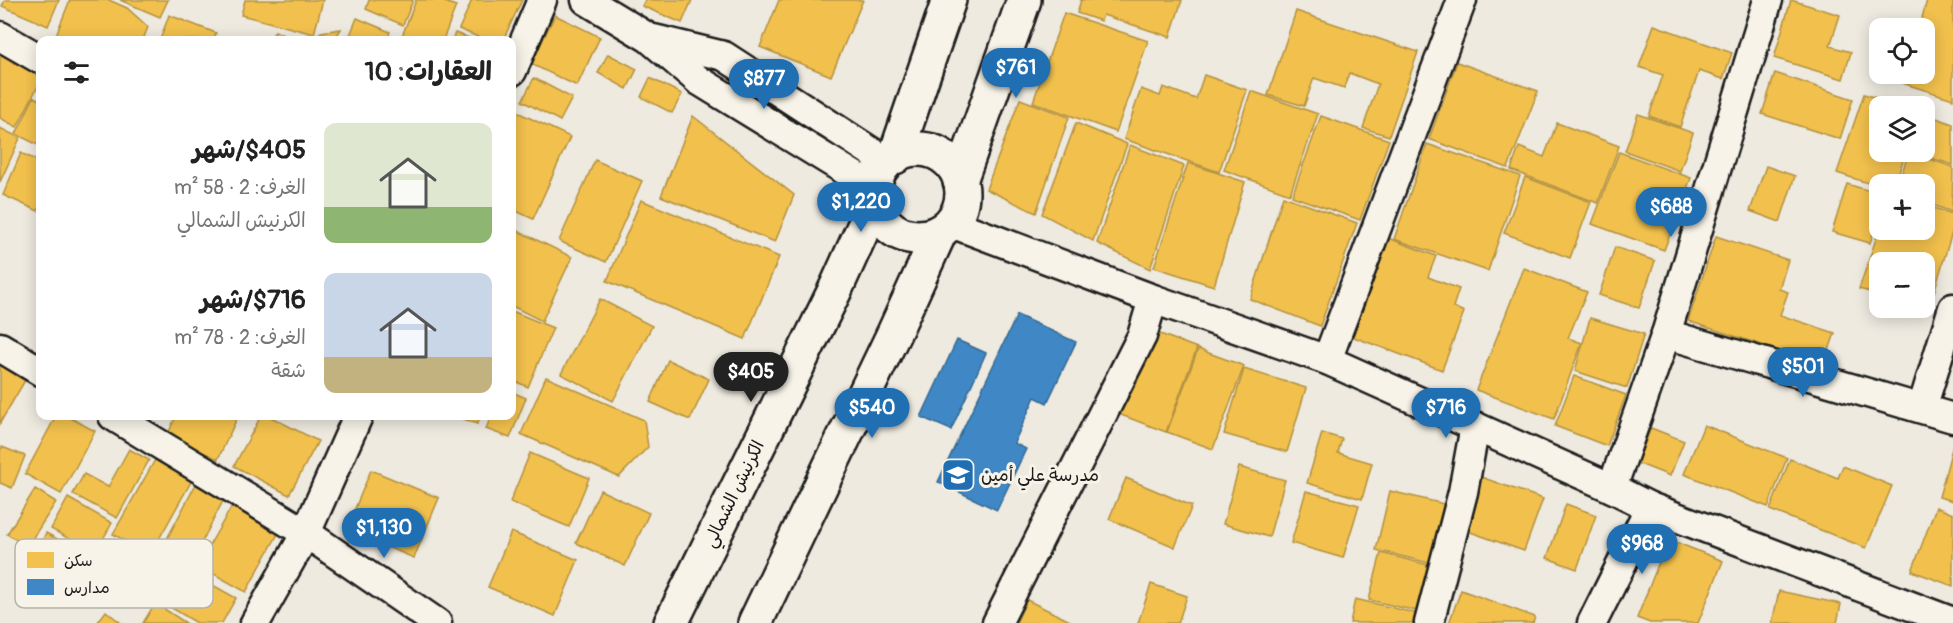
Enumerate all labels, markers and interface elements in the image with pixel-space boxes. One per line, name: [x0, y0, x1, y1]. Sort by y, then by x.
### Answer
map controls: [1869, 18, 1935, 318]
button: locate: [1869, 18, 1935, 84]
pin: $761: [980, 48, 1052, 99]
text: $761: [996, 55, 1036, 80]
icon: filters: [60, 56, 93, 89]
text: العقارات: 10: [364, 56, 492, 88]
pin: $877: [728, 59, 800, 110]
text: $877: [743, 66, 785, 91]
button: layers: [1869, 96, 1935, 162]
text: $405/شهر: [192, 134, 306, 166]
icon: home: [372, 147, 444, 219]
button: +: [1869, 174, 1935, 240]
text: الغرف: 2 · 58 m²: [174, 175, 306, 200]
pin: $1,220: [812, 182, 910, 233]
pin: $688: [1635, 187, 1707, 238]
text: $1,220: [831, 189, 891, 214]
text: $688: [1650, 194, 1692, 219]
text: الكرنيش الشمالي: [177, 208, 306, 233]
button: −: [1869, 252, 1935, 318]
text: $716/شهر: [200, 284, 306, 316]
icon: home: [372, 297, 444, 369]
text: الغرف: 2 · 78 m²: [174, 325, 306, 350]
pin: $501: [1767, 347, 1839, 398]
pin: $405: [715, 352, 787, 403]
text: $501: [1781, 354, 1825, 379]
text: شقة: [271, 358, 306, 383]
text: $405: [728, 359, 774, 384]
pin: $540: [836, 388, 908, 439]
pin: $716: [1410, 388, 1482, 439]
text: $540: [849, 395, 895, 420]
text: $716: [1426, 395, 1466, 420]
street label: الكرنيش الشمالي: [698, 437, 773, 553]
school or university icon: مدرسة علي أمين: [940, 457, 976, 493]
place label: مدرسة علي أمين: [981, 464, 1099, 491]
pin: $1,130: [335, 508, 433, 559]
text: $1,130: [356, 515, 412, 540]
pin: $968: [1606, 524, 1678, 575]
text: $968: [1621, 531, 1663, 556]
legend: [15, 539, 213, 608]
text: سكن: [64, 551, 93, 571]
text: مدارس: [64, 578, 110, 598]

